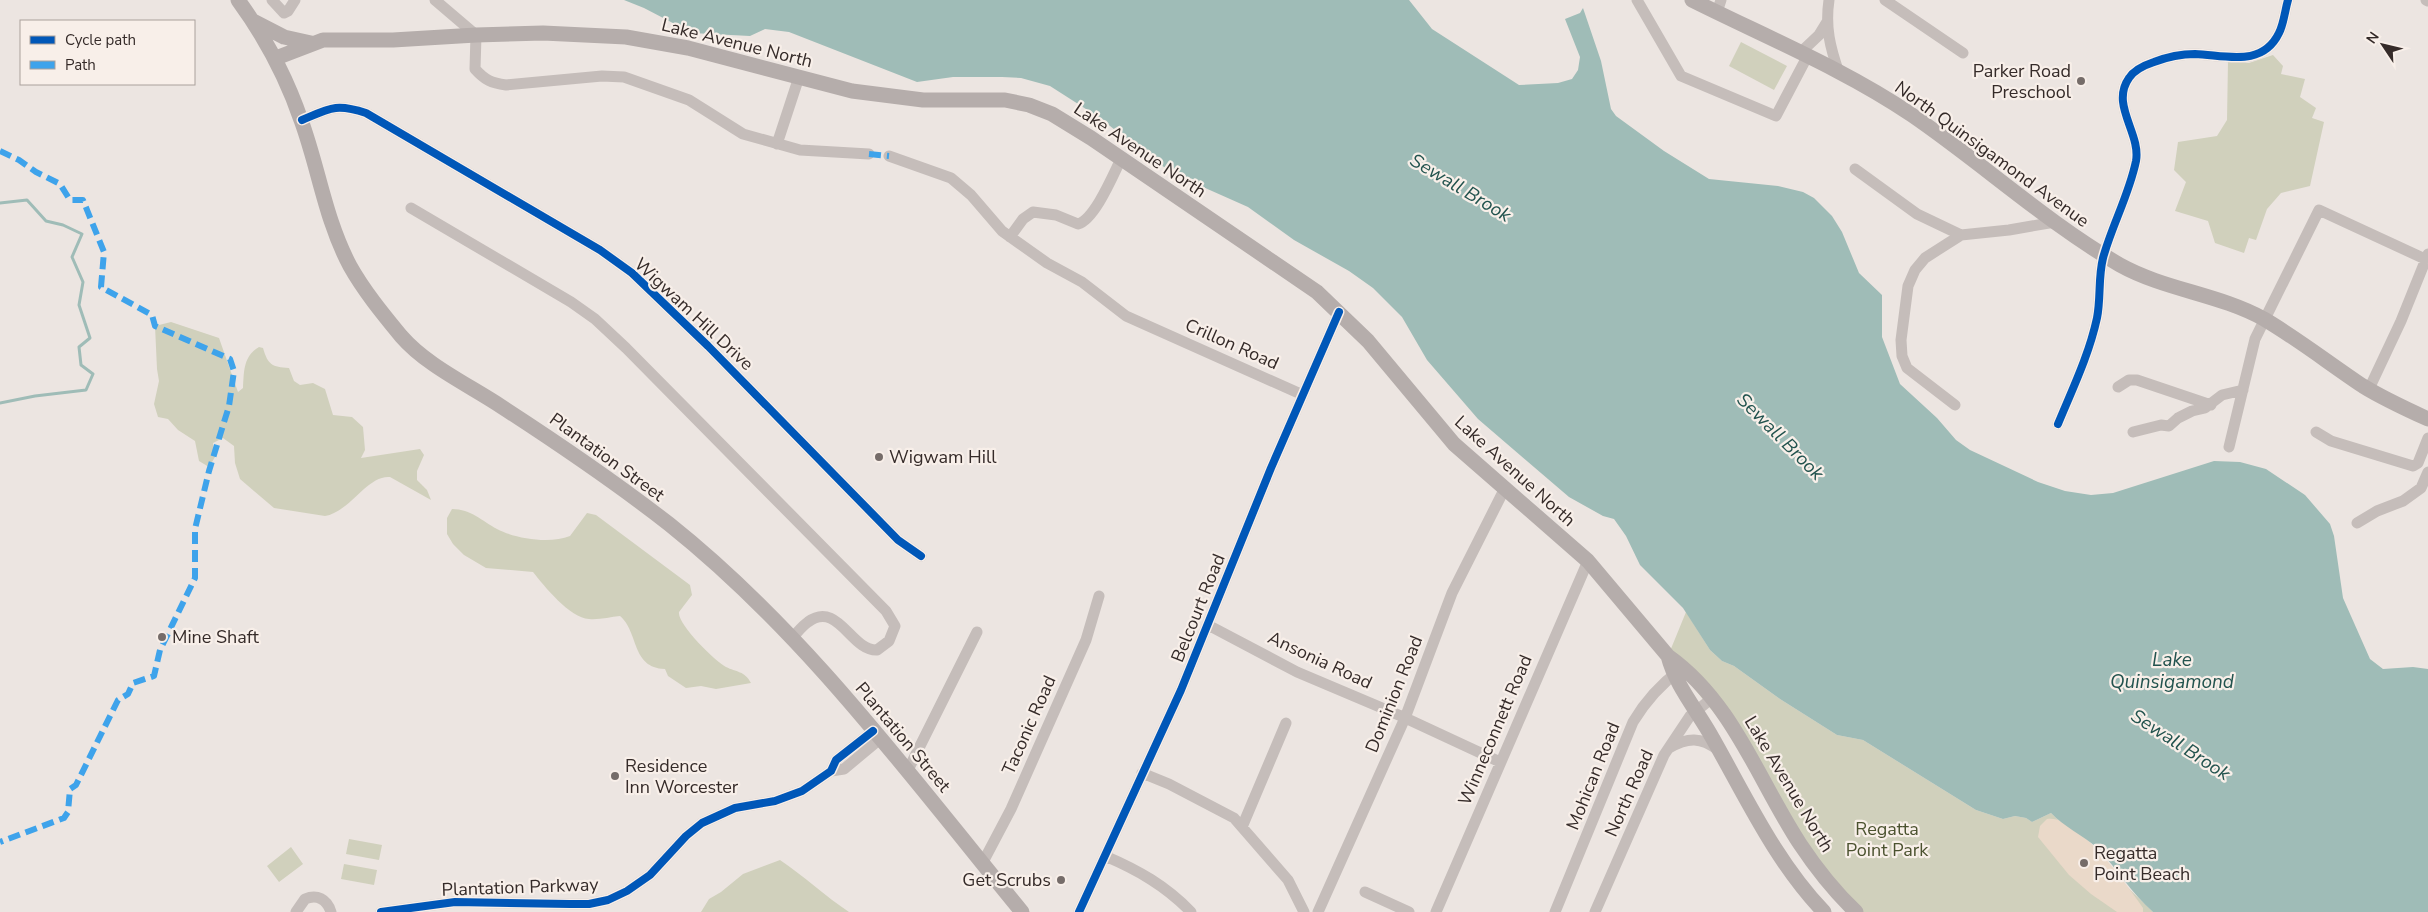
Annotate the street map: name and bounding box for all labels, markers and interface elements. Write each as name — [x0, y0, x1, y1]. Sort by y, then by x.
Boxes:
street label: Lake Avenue North — [659, 13, 815, 73]
legend — [20, 20, 195, 85]
north arrow — [2358, 20, 2408, 70]
text: N — [2362, 28, 2384, 48]
text: Cycle path — [65, 30, 136, 50]
text: Path — [65, 55, 96, 75]
place label: Parker Road Preschool — [1973, 59, 2072, 104]
street label: North Quinsigamond Avenue — [1890, 75, 2094, 233]
marker: Parker Road Preschool — [2075, 75, 2087, 87]
street label: Lake Avenue North — [1069, 97, 1211, 203]
water label: Sewall Brook — [1405, 147, 1516, 229]
street label: Wigwam Hill Drive — [629, 252, 759, 376]
street label: Crillon Road — [1181, 313, 1283, 375]
water label: Sewall Brook — [1731, 387, 1830, 486]
street label: Plantation Street — [545, 407, 670, 507]
street label: Lake Avenue North — [1449, 410, 1581, 532]
place label: Wigwam Hill — [889, 445, 997, 469]
marker: Wigwam Hill — [873, 451, 885, 463]
street label: Belcourt Road — [1165, 550, 1231, 666]
place label: Mine Shaft — [172, 625, 259, 649]
street label: Ansonia Road — [1264, 625, 1376, 695]
marker: Mine Shaft — [156, 631, 168, 643]
street label: Dominion Road — [1360, 632, 1428, 756]
water label: Lake Quinsigamond — [2110, 647, 2235, 695]
street label: Winneconnett Road — [1452, 651, 1538, 809]
street label: Taconic Road — [996, 672, 1062, 778]
street label: Plantation Street — [850, 677, 957, 798]
water label: Sewall Brook — [2126, 703, 2236, 787]
street label: Lake Avenue North — [1739, 711, 1839, 857]
street label: Mohican Road — [1560, 719, 1626, 833]
street label: North Road — [1599, 746, 1659, 840]
place label: Residence Inn Worcester — [625, 754, 739, 799]
marker: Residence Inn Worcester — [609, 770, 621, 782]
park label: Regatta Point Park — [1846, 817, 1929, 862]
place label: Regatta Point Beach — [2094, 841, 2190, 886]
marker: Regatta Point Beach — [2078, 857, 2090, 869]
place label: Get Scrubs — [962, 868, 1051, 892]
street label: Plantation Parkway — [441, 872, 600, 902]
marker: Get Scrubs — [1055, 874, 1067, 886]

